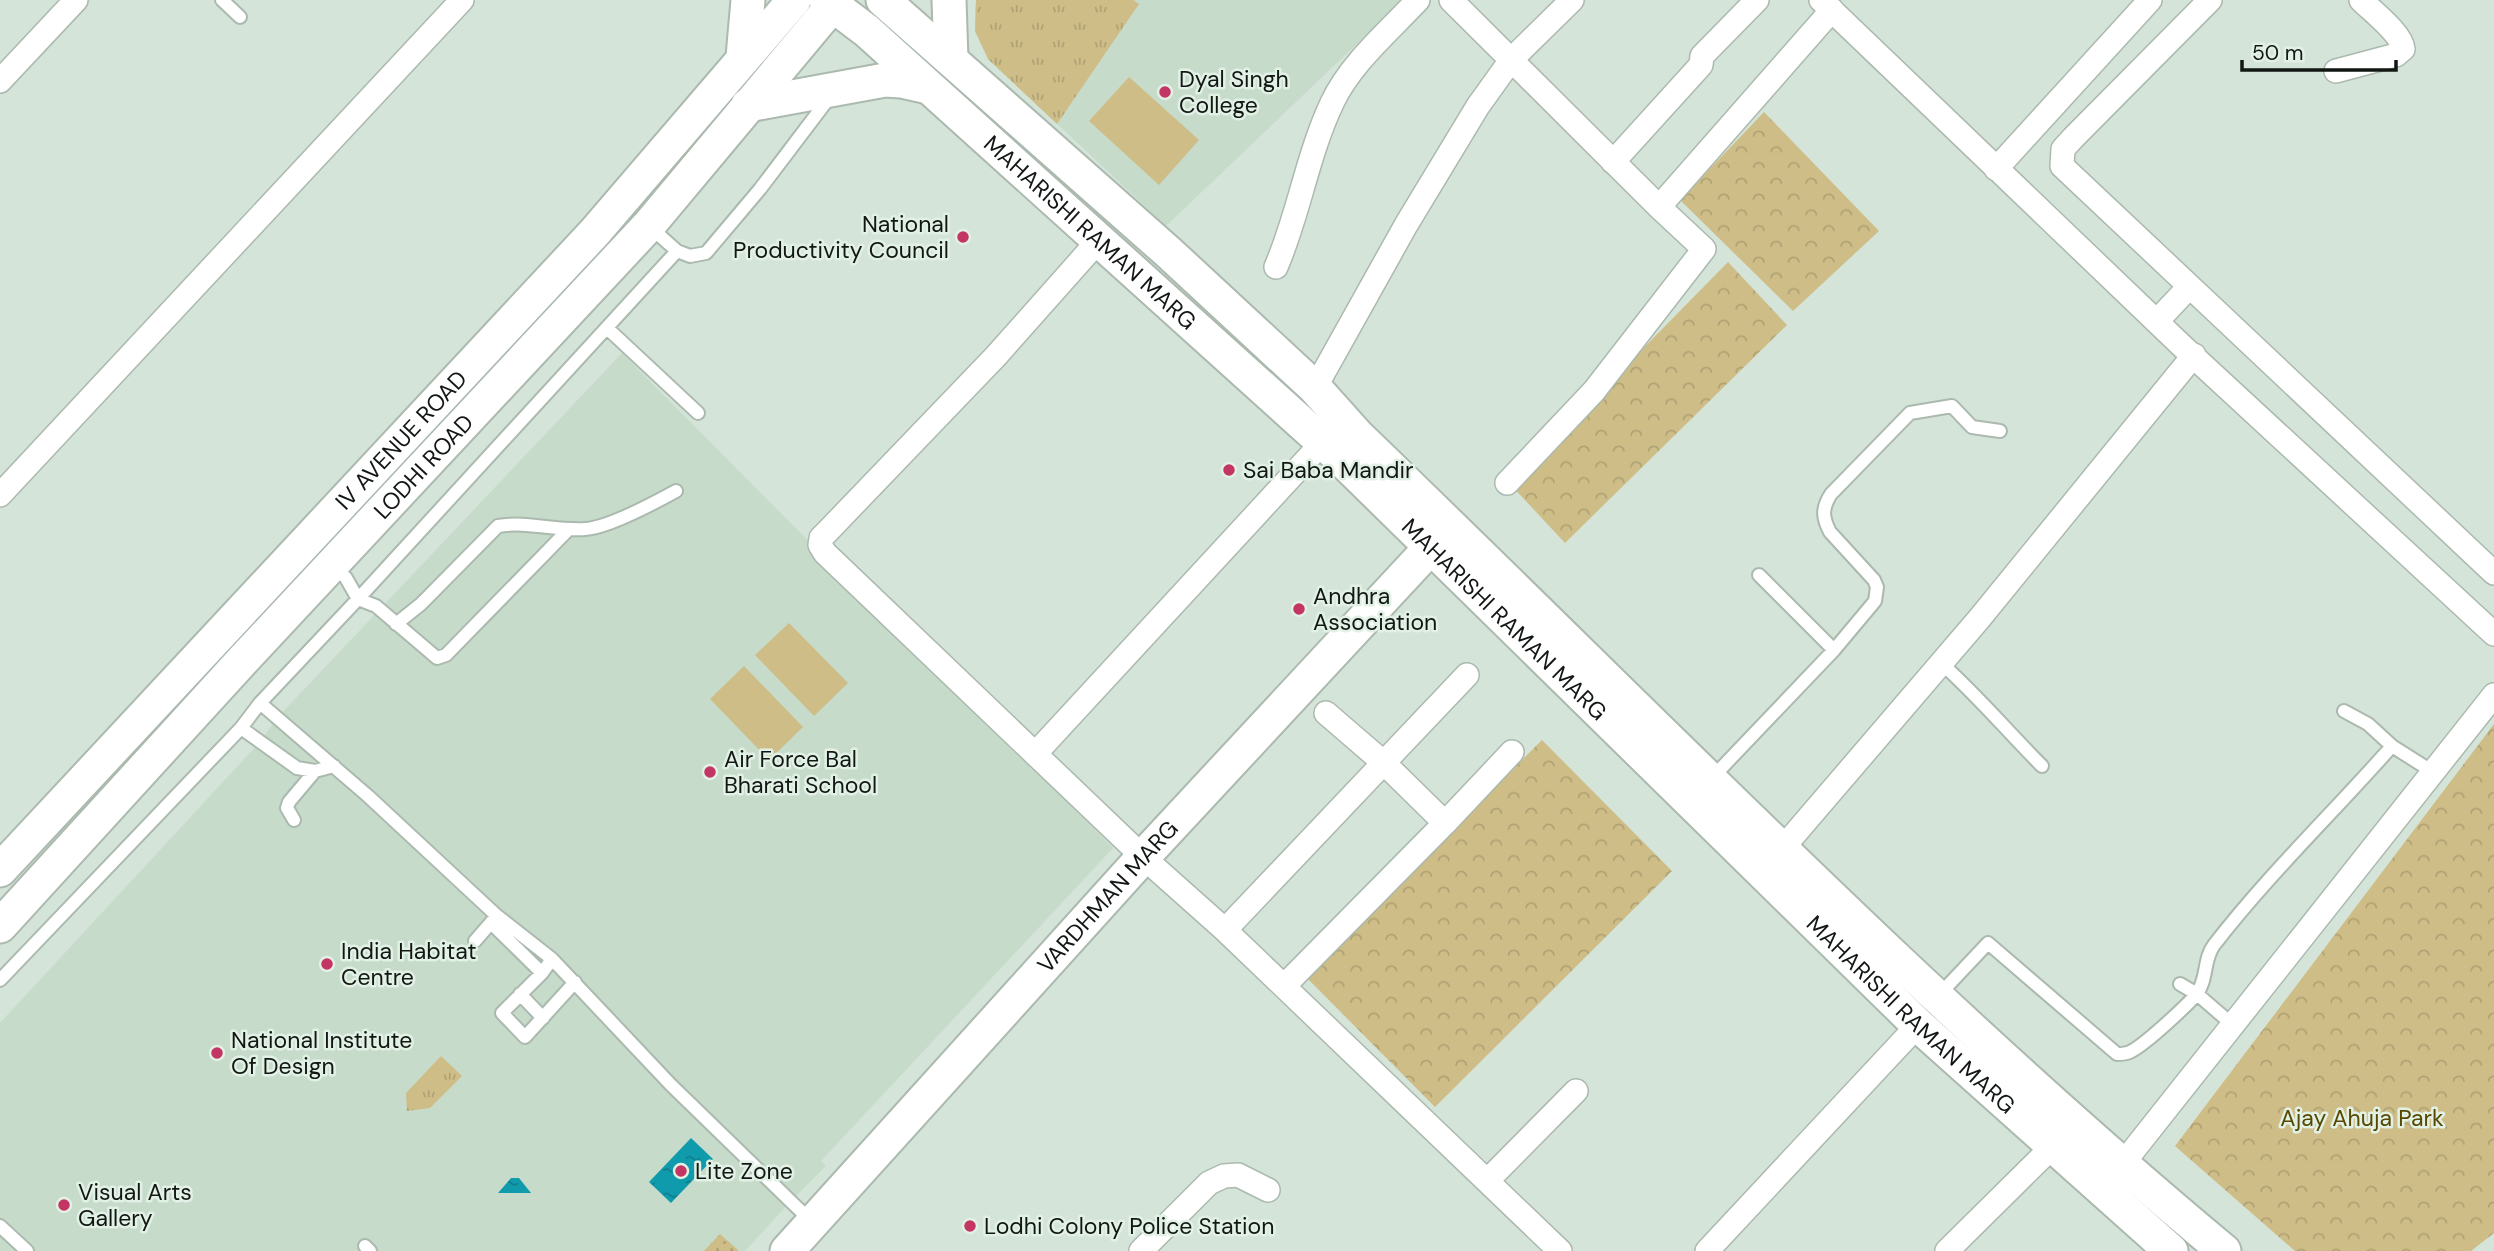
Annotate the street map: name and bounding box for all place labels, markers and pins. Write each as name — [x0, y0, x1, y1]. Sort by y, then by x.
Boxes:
place label: Dyal Singh College — [1179, 64, 1289, 120]
marker: Dyal Singh College — [1157, 84, 1173, 100]
place label: National Productivity Council — [733, 209, 949, 265]
marker: National Productivity Council — [955, 229, 971, 245]
place label: Sai Baba Mandir — [1243, 455, 1413, 485]
marker: Sai Baba Mandir — [1221, 462, 1237, 478]
place label: Andhra Association — [1313, 581, 1437, 637]
marker: Andhra Association — [1291, 601, 1307, 617]
place label: Air Force Bal Bharati School — [724, 744, 877, 800]
marker: Air Force Bal Bharati School — [702, 764, 718, 780]
place label: India Habitat Centre — [341, 936, 476, 992]
marker: India Habitat Centre — [319, 956, 335, 972]
place label: National Institute Of Design — [231, 1025, 412, 1081]
marker: National Institute Of Design — [209, 1045, 225, 1061]
place label: Lite Zone — [695, 1156, 793, 1186]
marker: Lite Zone — [673, 1163, 689, 1179]
place label: Visual Arts Gallery — [78, 1177, 192, 1233]
marker: Visual Arts Gallery — [56, 1197, 72, 1213]
place label: Lodhi Colony Police Station — [984, 1211, 1274, 1241]
marker: Lodhi Colony Police Station — [962, 1218, 978, 1234]

